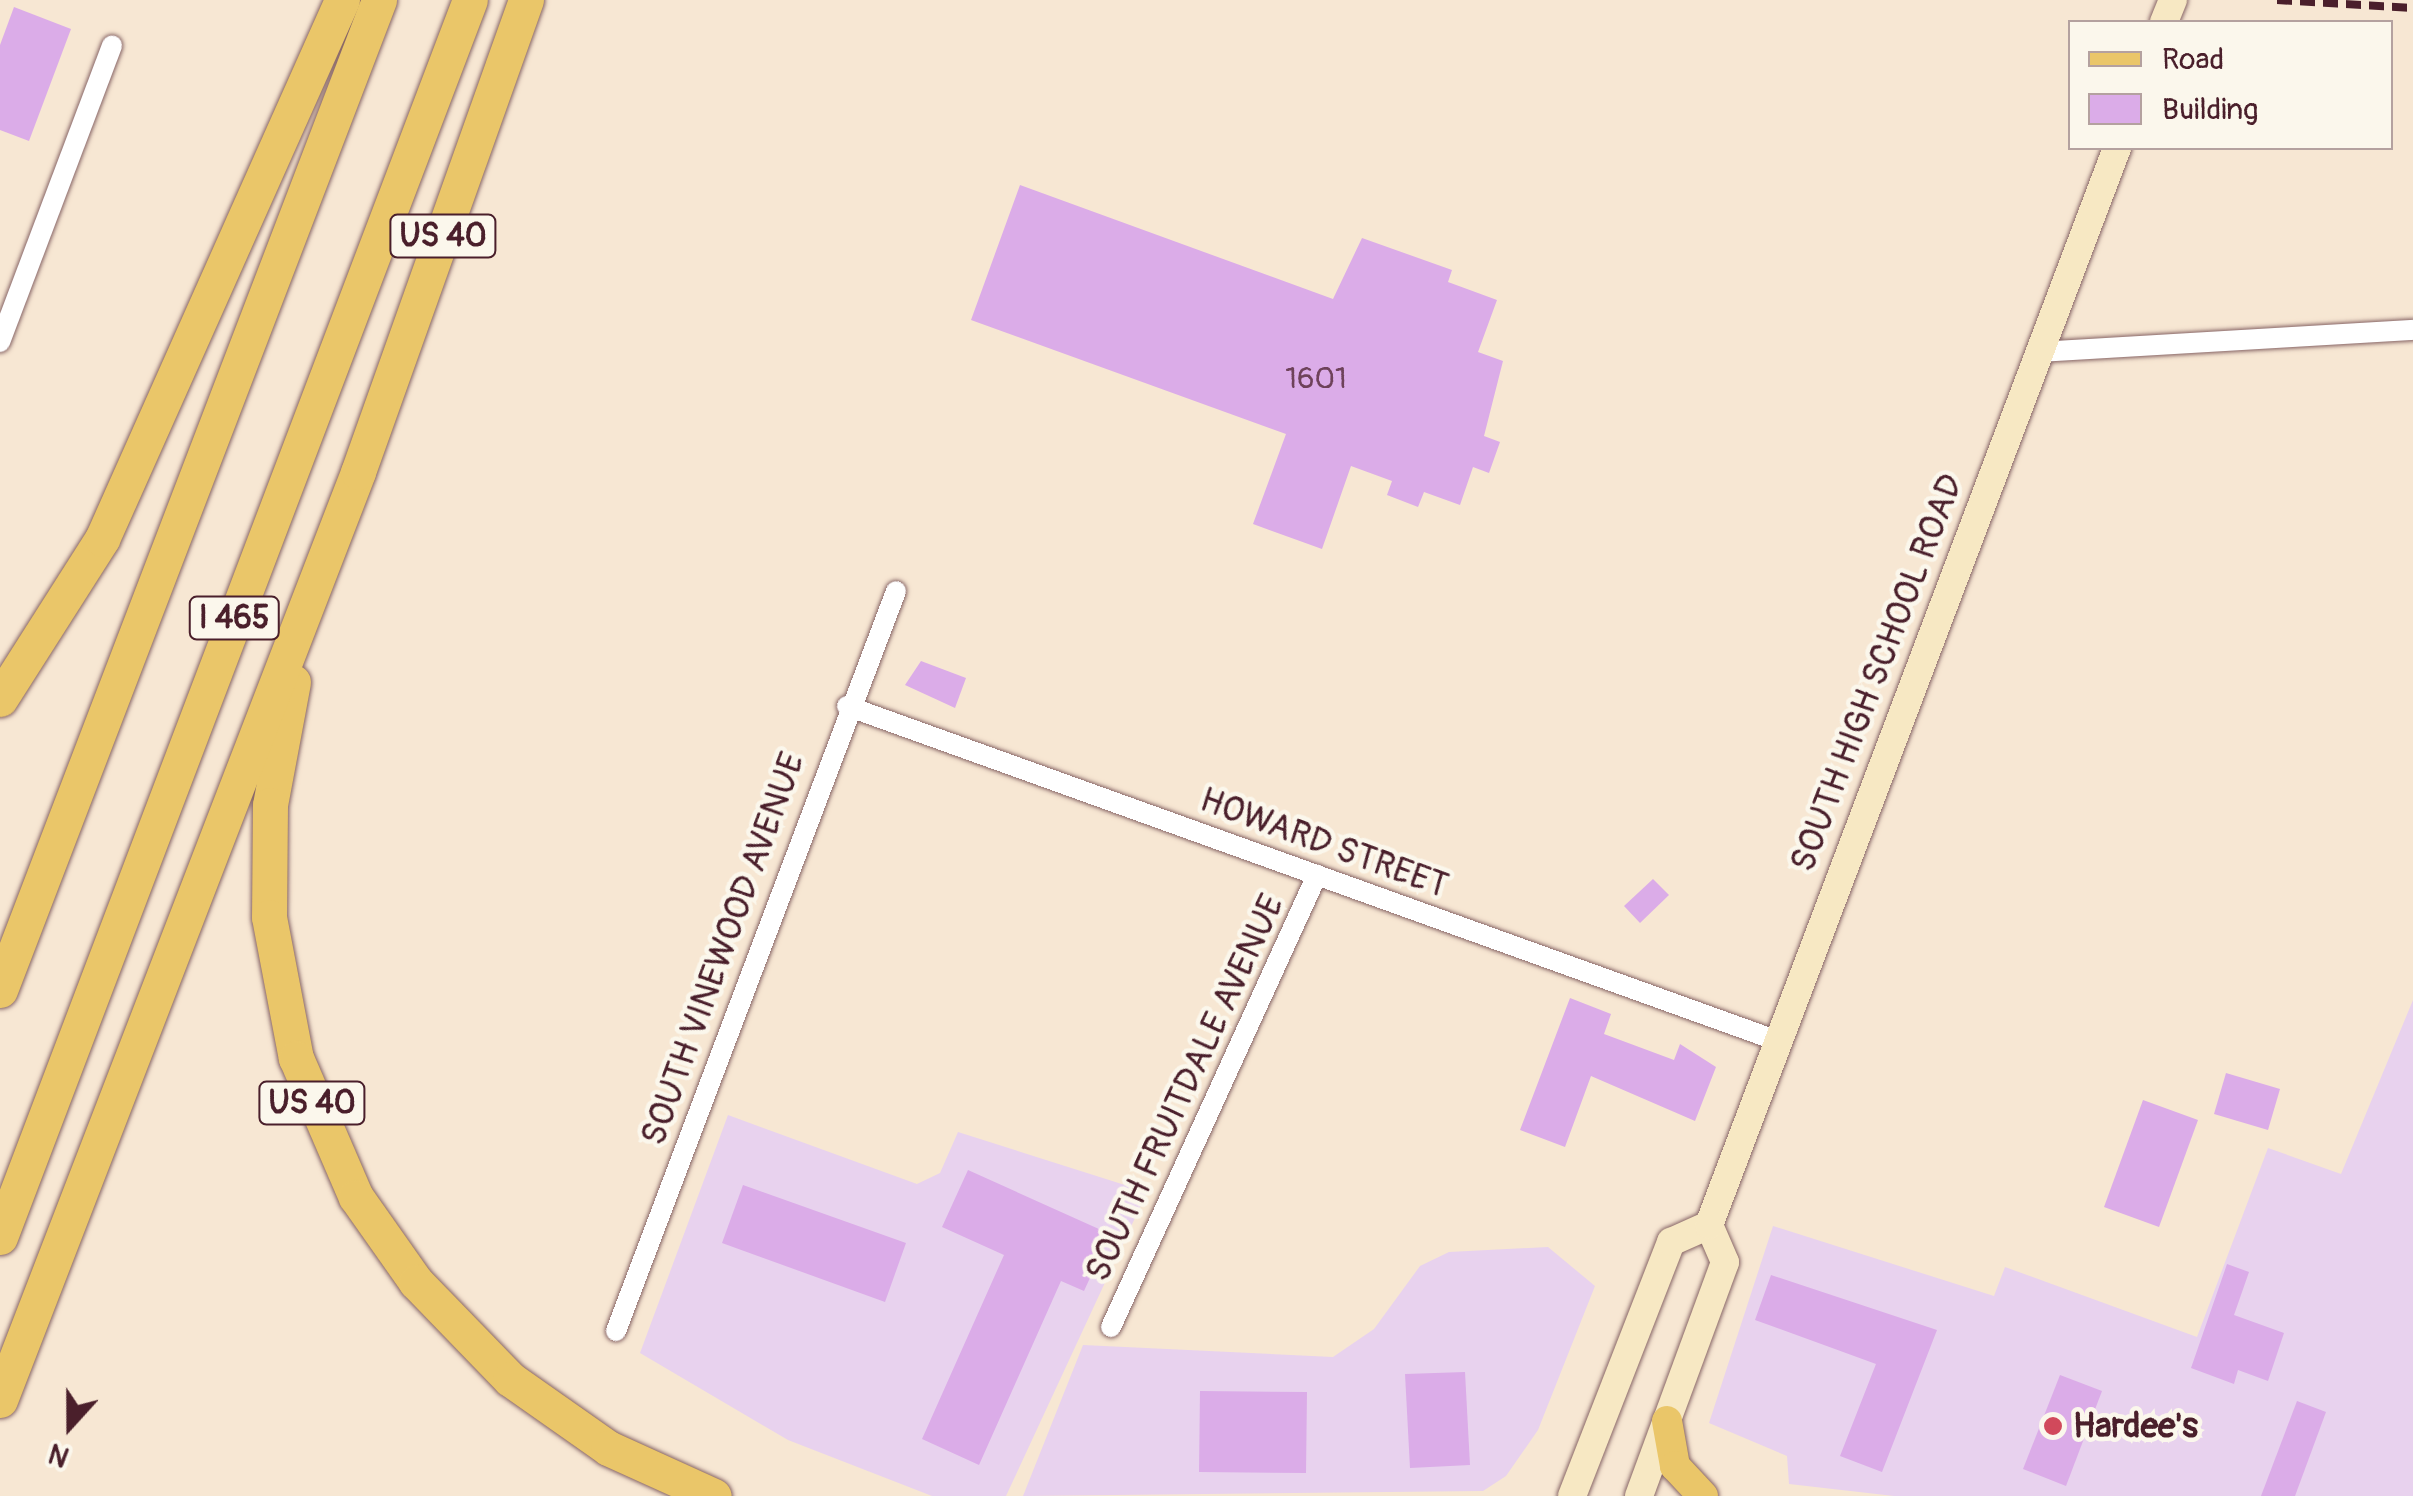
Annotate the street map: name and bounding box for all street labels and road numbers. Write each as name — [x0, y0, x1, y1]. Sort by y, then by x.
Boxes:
road number: US 40 — [388, 209, 498, 263]
street label: SOUTH HIGH SCHOOL ROAD — [1782, 468, 1972, 878]
road number: I 465 — [186, 591, 282, 645]
street label: SOUTH VINEWOOD AVENUE — [632, 747, 814, 1151]
street label: HOWARD STREET — [1194, 779, 1454, 907]
street label: SOUTH FRUITDALE AVENUE — [1077, 888, 1293, 1288]
road number: US 40 — [257, 1076, 367, 1130]

